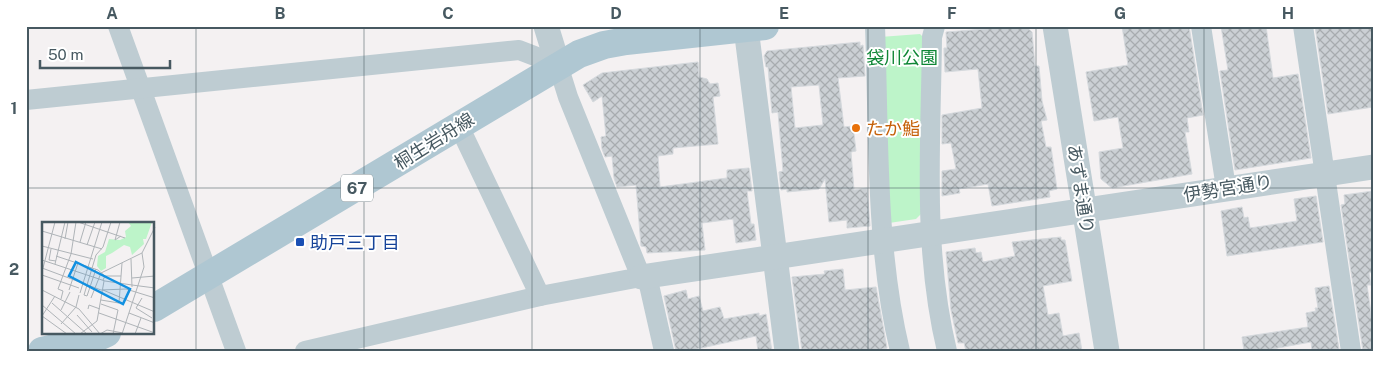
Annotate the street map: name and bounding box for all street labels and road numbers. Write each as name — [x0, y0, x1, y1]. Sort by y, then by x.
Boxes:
street label: 桐生岩舟線 — [390, 108, 478, 174]
street label: あずま通り — [1064, 143, 1098, 235]
street label: 伊勢宮通り — [1182, 171, 1274, 205]
road number: 67 — [341, 174, 373, 202]

